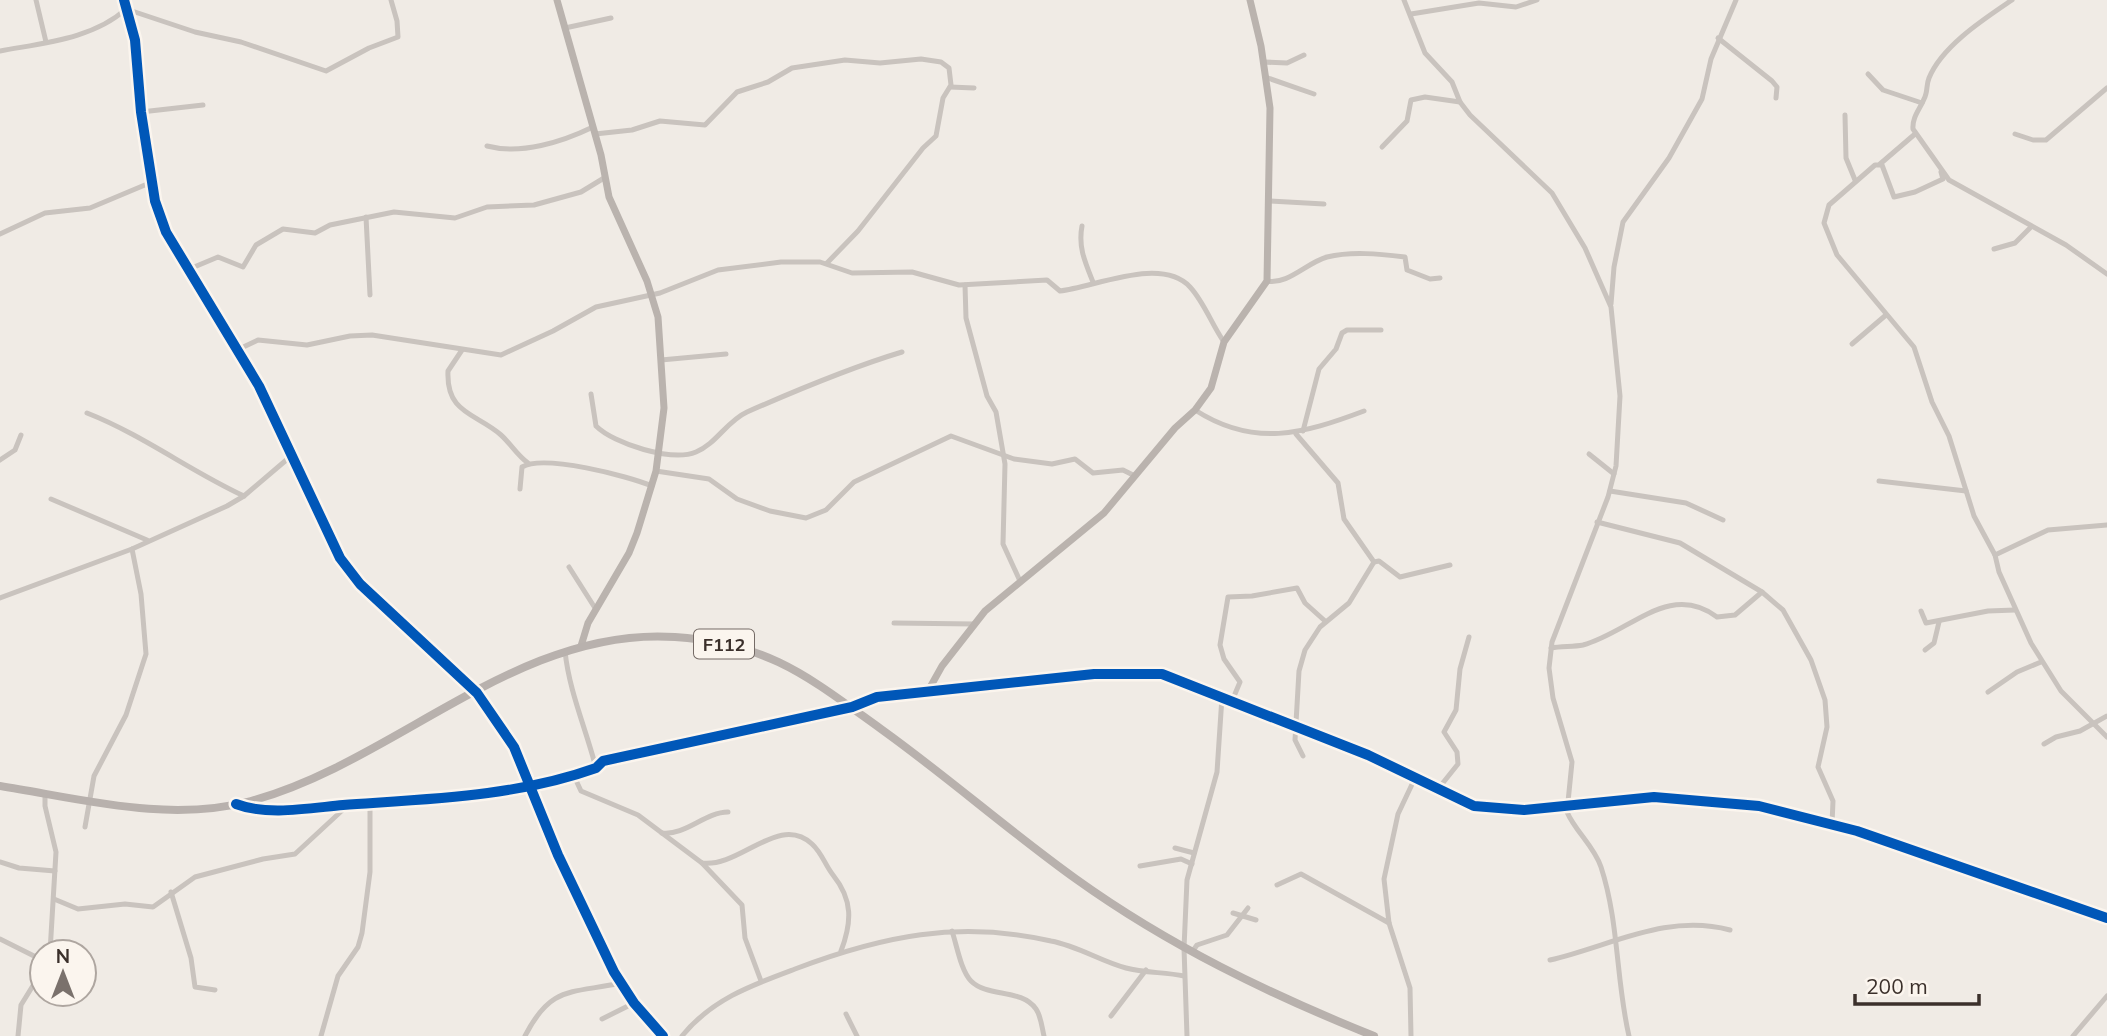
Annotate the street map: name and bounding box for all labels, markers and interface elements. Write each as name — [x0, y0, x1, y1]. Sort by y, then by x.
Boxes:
road number: F112 — [694, 630, 754, 658]
north arrow — [28, 938, 98, 1008]
text: N — [56, 944, 70, 968]
scale bar — [1855, 962, 1979, 1006]
text: 200 m — [1866, 973, 1928, 999]

